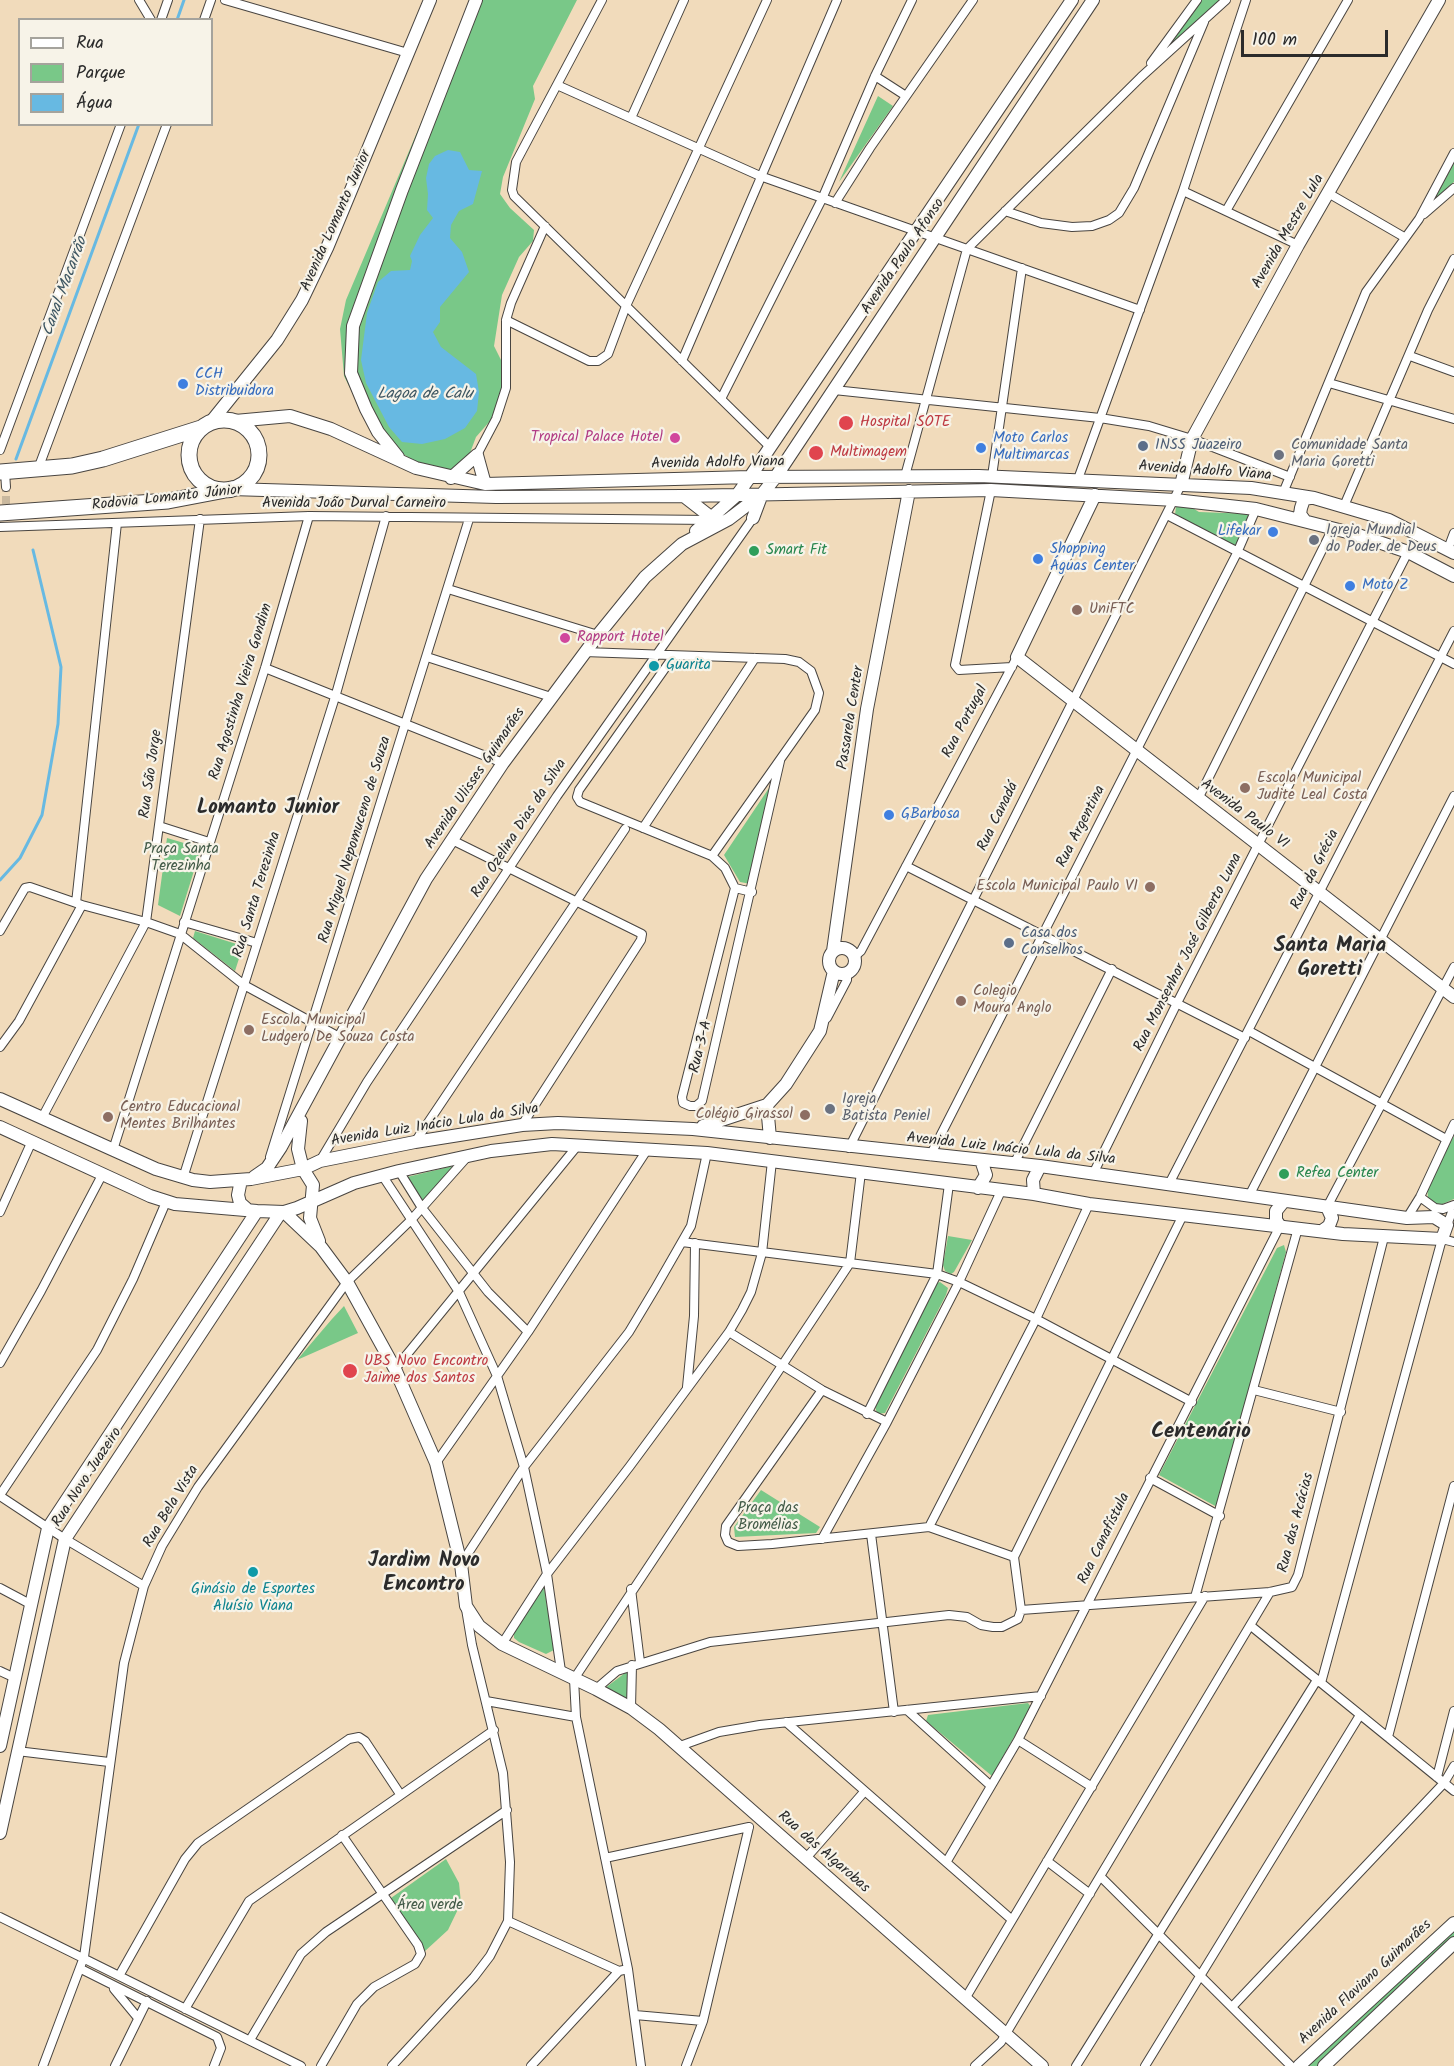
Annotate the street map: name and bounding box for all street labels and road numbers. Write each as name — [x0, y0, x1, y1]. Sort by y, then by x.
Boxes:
street label: Avenida Lomanto Junior — [298, 148, 376, 294]
street label: Avenida Mestre Lula — [1249, 172, 1329, 292]
street label: Avenida Paulo Afonso — [859, 196, 949, 318]
street label: Avenida Adolfo Viana — [651, 454, 785, 474]
street label: Avenida Adolfo Viana — [1138, 458, 1272, 486]
street label: Rodovia Lomanto Júnior — [91, 482, 243, 516]
street label: Avenida João Durval Carneiro — [262, 495, 446, 513]
street label: Rua Agostinha Vieira Gondim — [207, 602, 277, 782]
street label: Passarela Center — [835, 665, 869, 771]
street label: Rua Portugal — [939, 683, 993, 761]
street label: Avenida Ulisses Guimarães — [422, 705, 530, 853]
street label: Rua São Jorge — [137, 728, 167, 820]
street label: Rua Miguel Nepomuceno de Souza — [316, 734, 396, 946]
street label: Rua Ozelina Dias da Silva — [468, 756, 572, 902]
street label: Avenida Paulo VI — [1196, 776, 1292, 854]
street label: Rua Canadá — [975, 780, 1023, 854]
street label: Rua Argentina — [1054, 783, 1110, 871]
street label: Rua da Grécia — [1288, 827, 1344, 913]
street label: Rua Santa Terezinha — [230, 830, 286, 960]
street label: Rua Monsenhor José Gilberto Luna — [1131, 851, 1247, 1055]
street label: Rua 3-A — [687, 1019, 717, 1075]
street label: Avenida Luiz Inácio Lula da Silva — [330, 1101, 540, 1151]
street label: Avenida Luiz Inácio Lula da Silva — [906, 1130, 1116, 1170]
street label: Rua Novo Juazeiro — [49, 1425, 127, 1531]
street label: Rua Bela Vista — [140, 1463, 204, 1551]
street label: Rua das Acácias — [1275, 1471, 1319, 1575]
street label: Rua Canafístula — [1075, 1490, 1135, 1588]
street label: Rua das Algarobas — [773, 1808, 873, 1898]
street label: Avenida Flaviano Guimarães — [1296, 1917, 1436, 2049]

